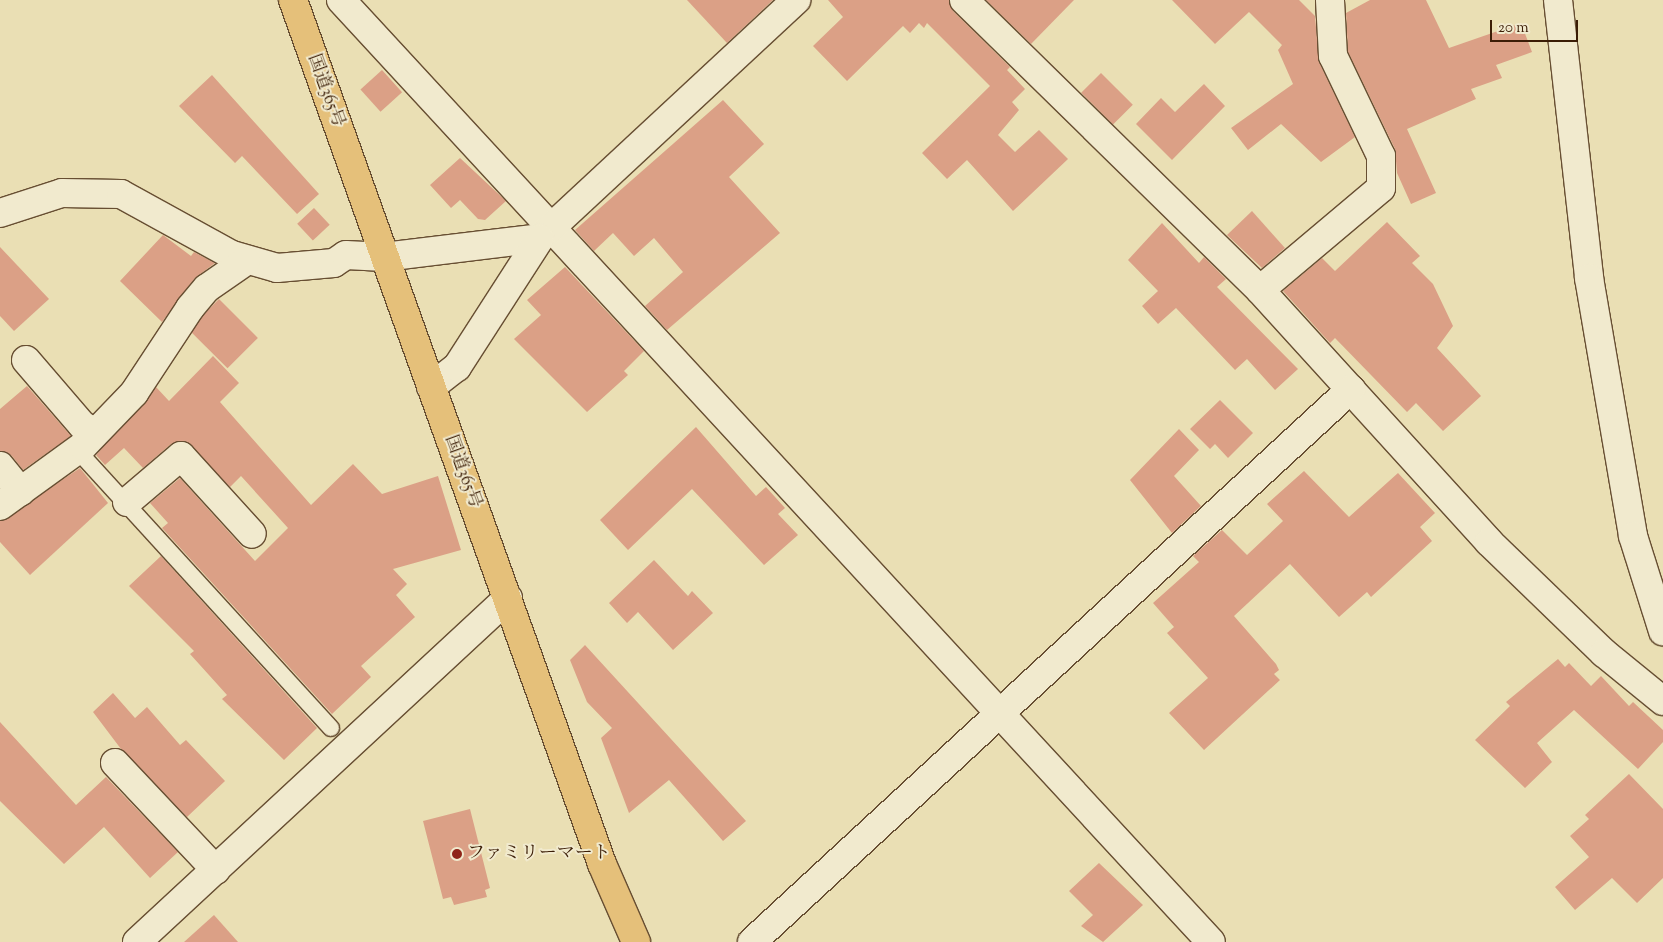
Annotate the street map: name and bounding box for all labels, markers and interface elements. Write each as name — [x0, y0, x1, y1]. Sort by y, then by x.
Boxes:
scale bar — [1493, 10, 1580, 42]
text: 20 m — [1498, 18, 1529, 39]
street label: 国道365号 — [302, 51, 348, 131]
street label: 国道365号 — [439, 432, 485, 512]
place label: ファミリーマート — [467, 843, 611, 865]
marker: ファミリーマート — [451, 848, 463, 860]

